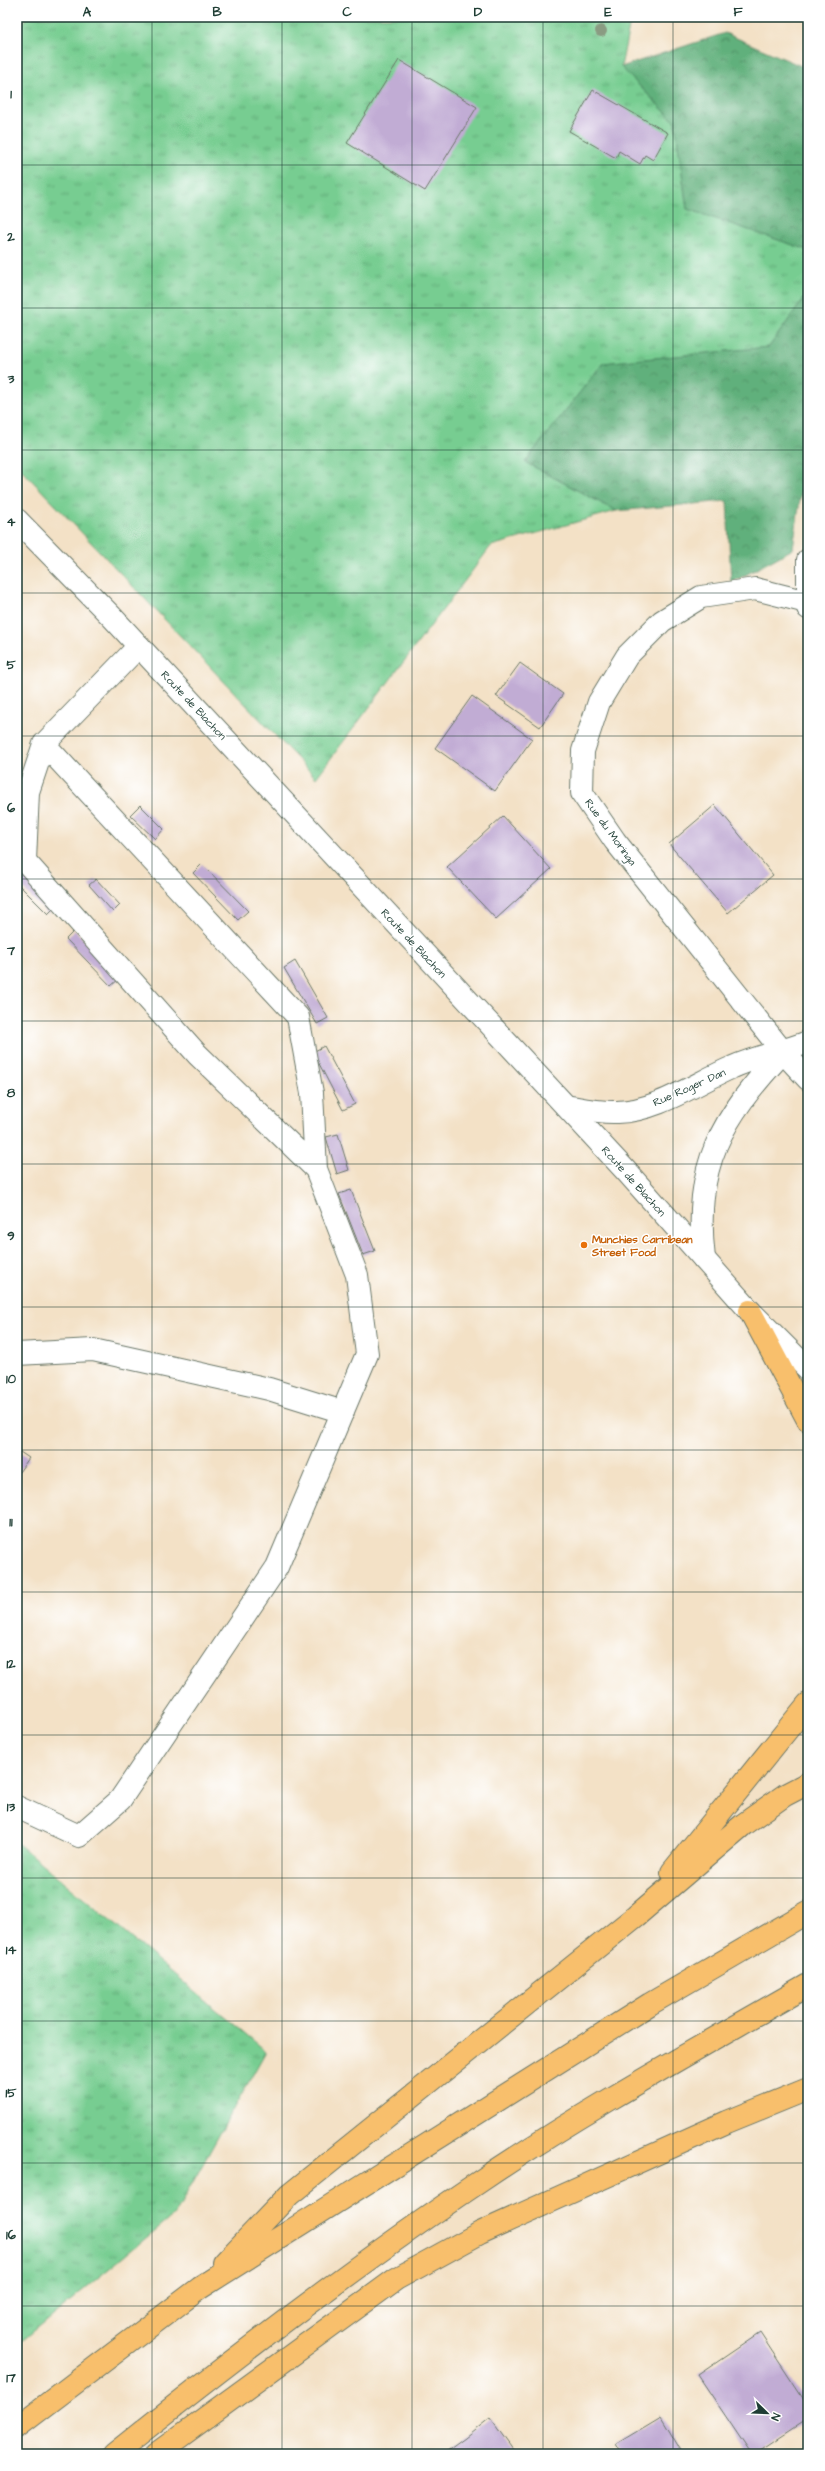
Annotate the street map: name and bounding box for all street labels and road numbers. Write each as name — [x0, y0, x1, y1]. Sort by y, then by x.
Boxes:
street label: Route de Blachon — [158, 667, 230, 744]
street label: Rue du Moringa — [580, 796, 640, 870]
street label: Route de Blachon — [378, 905, 450, 982]
street label: Rue Roger Dan — [650, 1065, 729, 1111]
street label: Route de Blachon — [598, 1143, 670, 1220]

